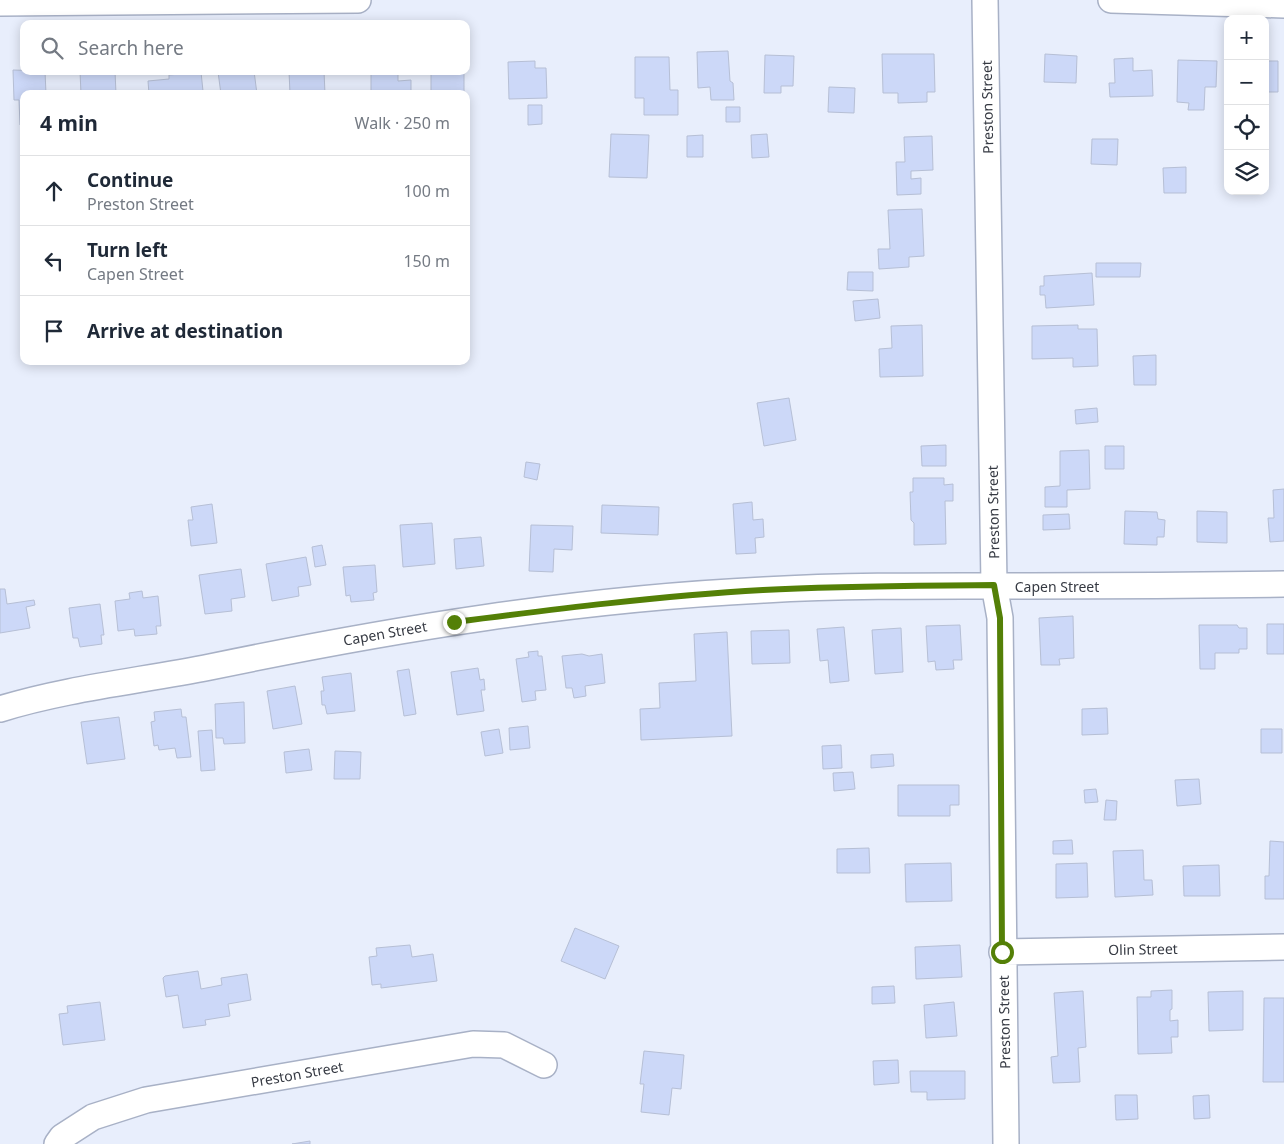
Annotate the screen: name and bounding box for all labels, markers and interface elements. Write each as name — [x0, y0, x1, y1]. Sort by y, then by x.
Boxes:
map controls — [1224, 15, 1269, 195]
button: + — [1224, 15, 1269, 60]
search box — [20, 20, 470, 75]
icon: search — [38, 34, 66, 62]
text: Search here — [78, 35, 184, 61]
street label: Preston Street — [977, 60, 997, 154]
button: − — [1224, 60, 1269, 105]
button: locate — [1224, 105, 1269, 150]
text: 4 min — [40, 109, 98, 137]
text: Walk · 250 m — [355, 112, 450, 134]
button: layers — [1224, 150, 1269, 195]
text: Continue — [87, 167, 173, 193]
icon: ahead — [40, 177, 68, 205]
text: 100 m — [403, 180, 450, 202]
text: Preston Street — [87, 193, 194, 215]
text: Turn left — [87, 237, 168, 263]
icon: left — [40, 247, 68, 275]
text: 150 m — [403, 250, 450, 272]
text: Capen Street — [87, 263, 184, 285]
icon: arrive — [40, 317, 68, 345]
text: Arrive at destination — [87, 318, 283, 344]
street label: Preston Street — [983, 465, 1003, 559]
street label: Capen Street — [1015, 577, 1099, 596]
route end — [443, 611, 466, 634]
street label: Capen Street — [342, 616, 428, 650]
street label: Olin Street — [1108, 939, 1178, 959]
route start — [991, 941, 1014, 964]
street label: Preston Street — [994, 975, 1014, 1069]
street label: Preston Street — [249, 1057, 345, 1091]

